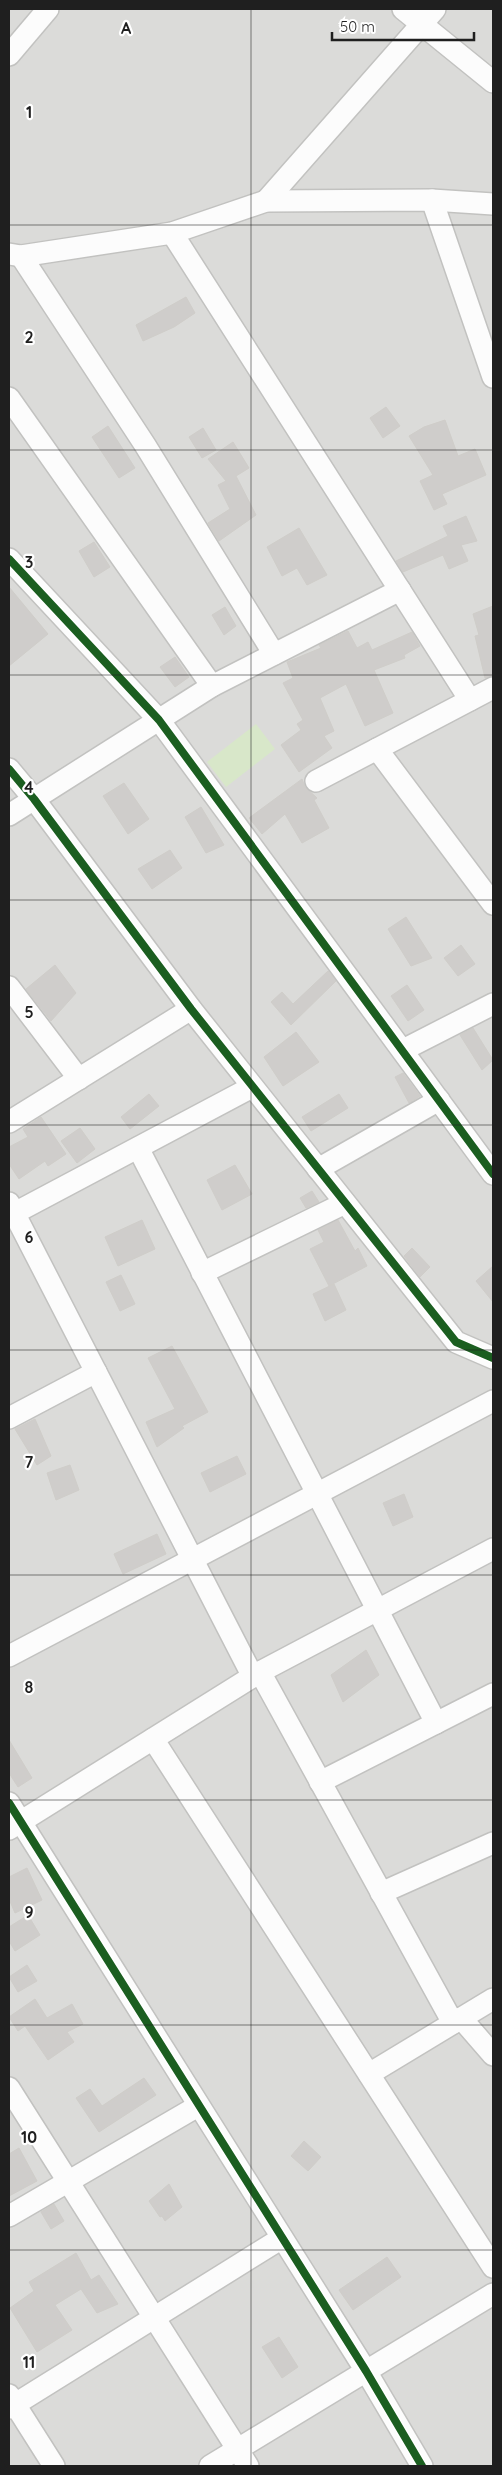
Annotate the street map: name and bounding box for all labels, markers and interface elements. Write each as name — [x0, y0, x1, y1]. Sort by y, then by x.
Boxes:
scale bar — [332, 10, 474, 42]
text: 50 m — [340, 17, 375, 36]
text: A — [121, 18, 132, 38]
text: 1 — [26, 102, 32, 122]
text: 2 — [24, 327, 34, 347]
text: 3 — [25, 552, 33, 572]
text: 4 — [24, 777, 34, 797]
text: 5 — [24, 1002, 34, 1022]
text: 6 — [25, 1227, 34, 1247]
text: 7 — [25, 1452, 34, 1472]
text: 8 — [25, 1677, 34, 1697]
text: 9 — [24, 1902, 34, 1922]
text: 10 — [21, 2127, 37, 2147]
text: 11 — [23, 2352, 35, 2372]

